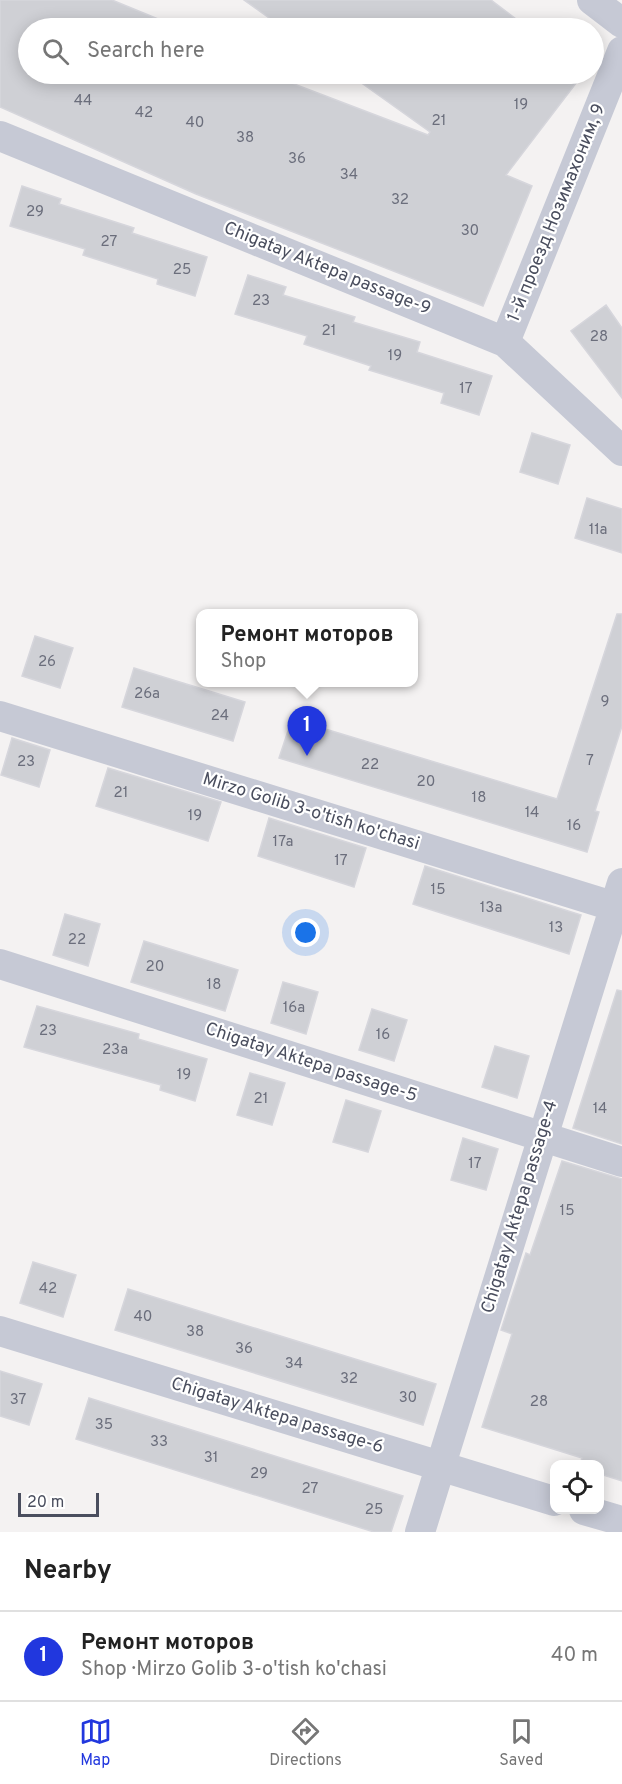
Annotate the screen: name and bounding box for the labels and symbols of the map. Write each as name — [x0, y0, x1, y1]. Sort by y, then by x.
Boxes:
house number: 44 — [74, 92, 92, 111]
house number: 19 — [514, 96, 528, 115]
street label: 1-й проезд Нозимахоним, 9 — [503, 101, 611, 325]
house number: 42 — [135, 104, 153, 123]
house number: 21 — [432, 112, 446, 131]
house number: 40 — [186, 114, 204, 133]
house number: 38 — [236, 129, 254, 148]
house number: 36 — [288, 150, 306, 169]
house number: 34 — [340, 166, 358, 185]
house number: 32 — [391, 191, 409, 210]
house number: 29 — [26, 203, 44, 222]
street label: Chigatay Aktepa passage-9 — [220, 217, 434, 321]
house number: 30 — [461, 222, 479, 241]
house number: 27 — [101, 233, 118, 252]
house number: 25 — [173, 261, 191, 280]
house number: 23 — [252, 292, 270, 311]
house number: 21 — [322, 322, 336, 341]
house number: 28 — [590, 328, 608, 347]
house number: 19 — [388, 347, 402, 366]
house number: 17 — [459, 380, 473, 399]
house number: 11a — [589, 521, 607, 540]
house number: 26 — [38, 653, 56, 672]
house number: 26a — [134, 685, 160, 704]
house number: 9 — [601, 693, 609, 712]
pin: 1 — [288, 706, 326, 756]
house number: 24 — [211, 707, 229, 726]
house number: 7 — [586, 752, 594, 771]
house number: 23 — [17, 753, 35, 772]
house number: 22 — [361, 756, 379, 775]
street label: Mirzo Golib 3-o'tish ko'chasi — [200, 768, 422, 856]
house number: 20 — [417, 773, 435, 792]
house number: 21 — [114, 784, 128, 803]
house number: 18 — [472, 789, 486, 808]
house number: 14 — [525, 804, 539, 823]
house number: 19 — [188, 807, 202, 826]
house number: 16 — [567, 817, 581, 836]
house number: 17a — [273, 833, 293, 852]
house number: 17 — [334, 852, 348, 871]
house number: 15 — [431, 881, 445, 900]
house number: 13a — [480, 899, 502, 918]
your location — [291, 918, 320, 947]
house number: 13 — [549, 919, 563, 938]
house number: 22 — [68, 931, 86, 950]
house number: 20 — [146, 958, 164, 977]
house number: 18 — [207, 976, 221, 995]
house number: 16a — [283, 999, 305, 1018]
street label: Chigatay Aktepa passage-5 — [202, 1018, 420, 1108]
house number: 23 — [39, 1022, 57, 1041]
house number: 16 — [376, 1026, 390, 1045]
house number: 23a — [102, 1041, 128, 1060]
house number: 19 — [177, 1066, 191, 1085]
house number: 21 — [254, 1090, 268, 1109]
street label: Chigatay Aktepa passage-4 — [477, 1098, 563, 1316]
house number: 14 — [593, 1100, 607, 1119]
house number: 17 — [468, 1155, 482, 1174]
house number: 15 — [560, 1202, 574, 1221]
house number: 42 — [39, 1280, 57, 1299]
house number: 40 — [134, 1308, 152, 1327]
house number: 38 — [186, 1323, 204, 1342]
house number: 36 — [235, 1340, 253, 1359]
house number: 34 — [285, 1355, 303, 1374]
house number: 32 — [340, 1370, 358, 1389]
street label: Chigatay Aktepa passage-6 — [168, 1373, 386, 1459]
house number: 30 — [399, 1389, 417, 1408]
house number: 37 — [10, 1391, 27, 1410]
house number: 28 — [530, 1393, 548, 1412]
house number: 35 — [95, 1416, 113, 1435]
house number: 33 — [150, 1433, 168, 1452]
house number: 31 — [204, 1449, 218, 1468]
house number: 29 — [250, 1465, 268, 1484]
house number: 27 — [302, 1480, 319, 1499]
scale bar — [18, 1490, 99, 1518]
house number: 25 — [365, 1501, 383, 1520]

